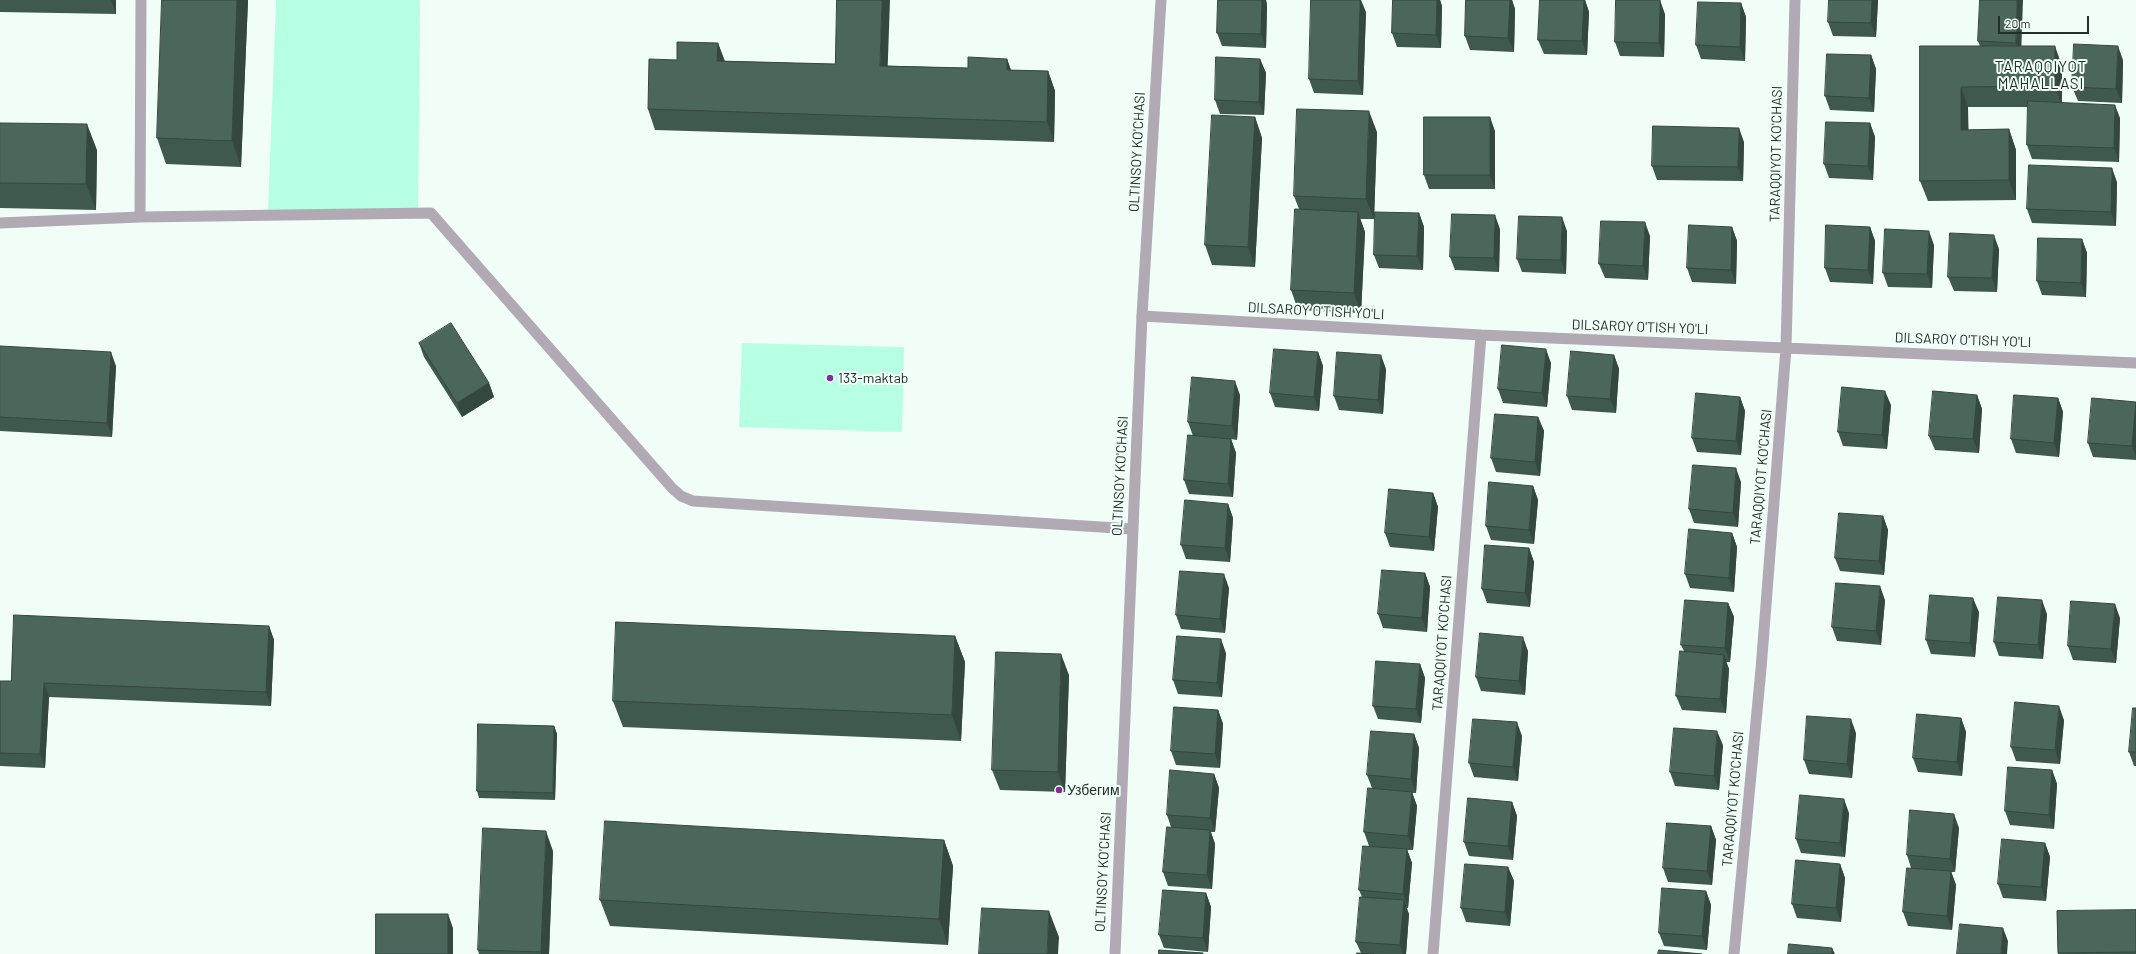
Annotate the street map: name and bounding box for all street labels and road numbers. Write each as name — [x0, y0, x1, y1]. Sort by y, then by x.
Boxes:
street label: TARAQQIYOT KO'CHASI — [1766, 86, 1786, 222]
street label: OLTINSOY KO'CHASI — [1125, 91, 1149, 213]
street label: DILSAROY O'TISH YO'LI — [1247, 299, 1385, 323]
street label: DILSAROY O'TISH YO'LI — [1571, 316, 1709, 338]
street label: DILSAROY O'TISH YO'LI — [1894, 329, 2032, 351]
street label: TARAQQIYOT KO'CHASI — [1747, 408, 1775, 546]
street label: OLTINSOY KO'CHASI — [1108, 415, 1132, 537]
street label: TARAQQIYOT KO'CHASI — [1429, 574, 1455, 712]
street label: TARAQQIYOT KO'CHASI — [1719, 730, 1747, 868]
street label: OLTINSOY KO'CHASI — [1091, 811, 1115, 933]

